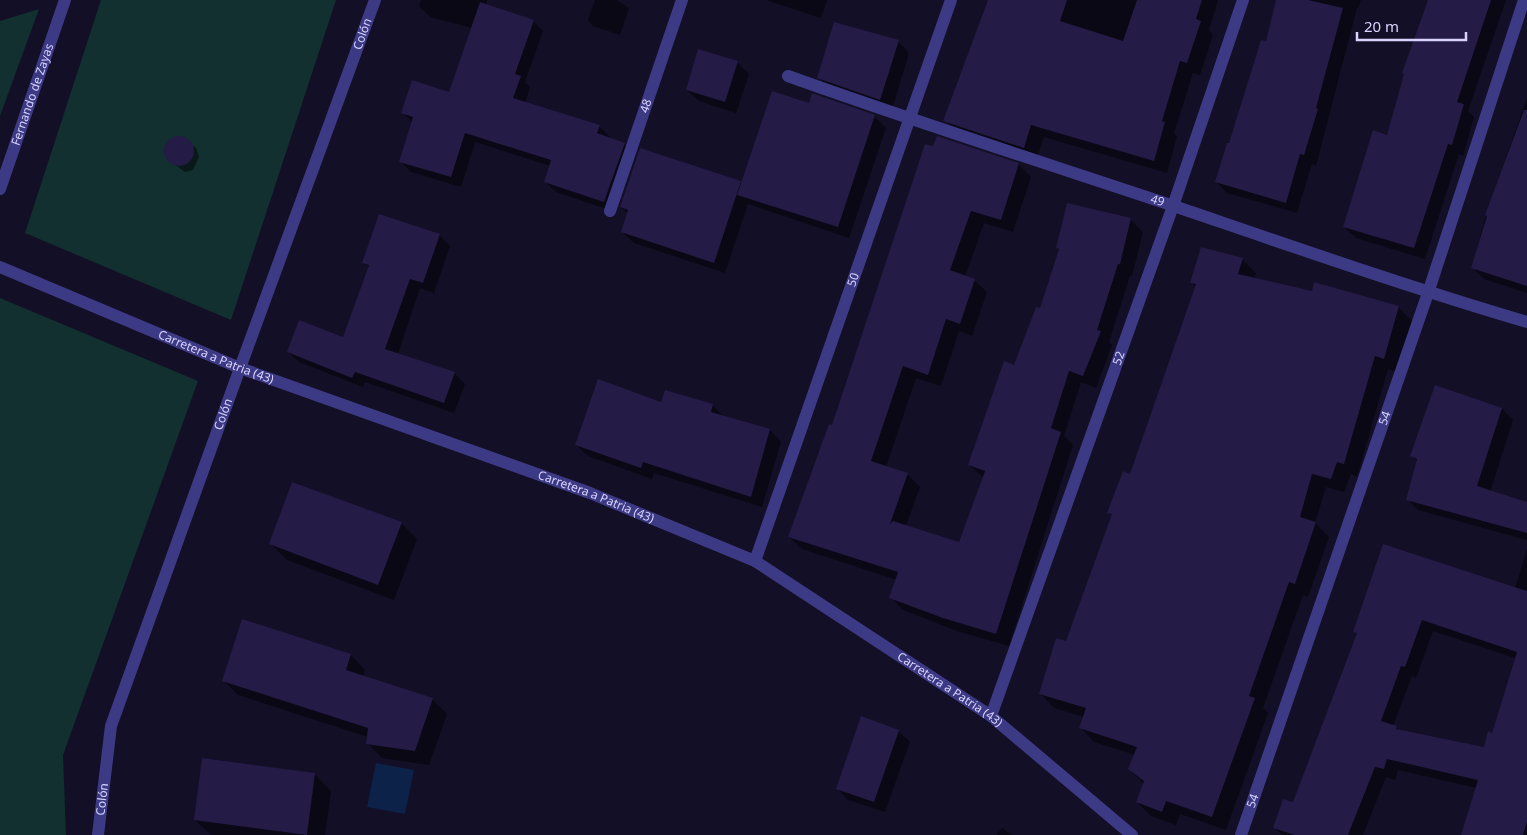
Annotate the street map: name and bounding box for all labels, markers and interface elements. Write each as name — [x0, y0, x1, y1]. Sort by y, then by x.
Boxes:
scale bar — [1357, 10, 1466, 42]
street label: Colón — [348, 16, 376, 52]
text: 20 m — [1364, 16, 1399, 36]
street label: Fernando de Zayas — [7, 41, 58, 148]
street label: 48 — [635, 96, 656, 115]
street label: 49 — [1149, 190, 1167, 210]
street label: 50 — [843, 270, 863, 289]
street label: Carretera a Patria (43) — [156, 325, 277, 388]
street label: 52 — [1108, 348, 1129, 367]
street label: Colón — [209, 396, 236, 432]
street label: 54 — [1374, 409, 1395, 427]
street label: Carretera a Patria (43) — [536, 466, 657, 527]
street label: Carretera a Patria (43) — [894, 648, 1007, 731]
street label: Colón — [91, 782, 112, 816]
street label: 54 — [1242, 791, 1263, 810]

